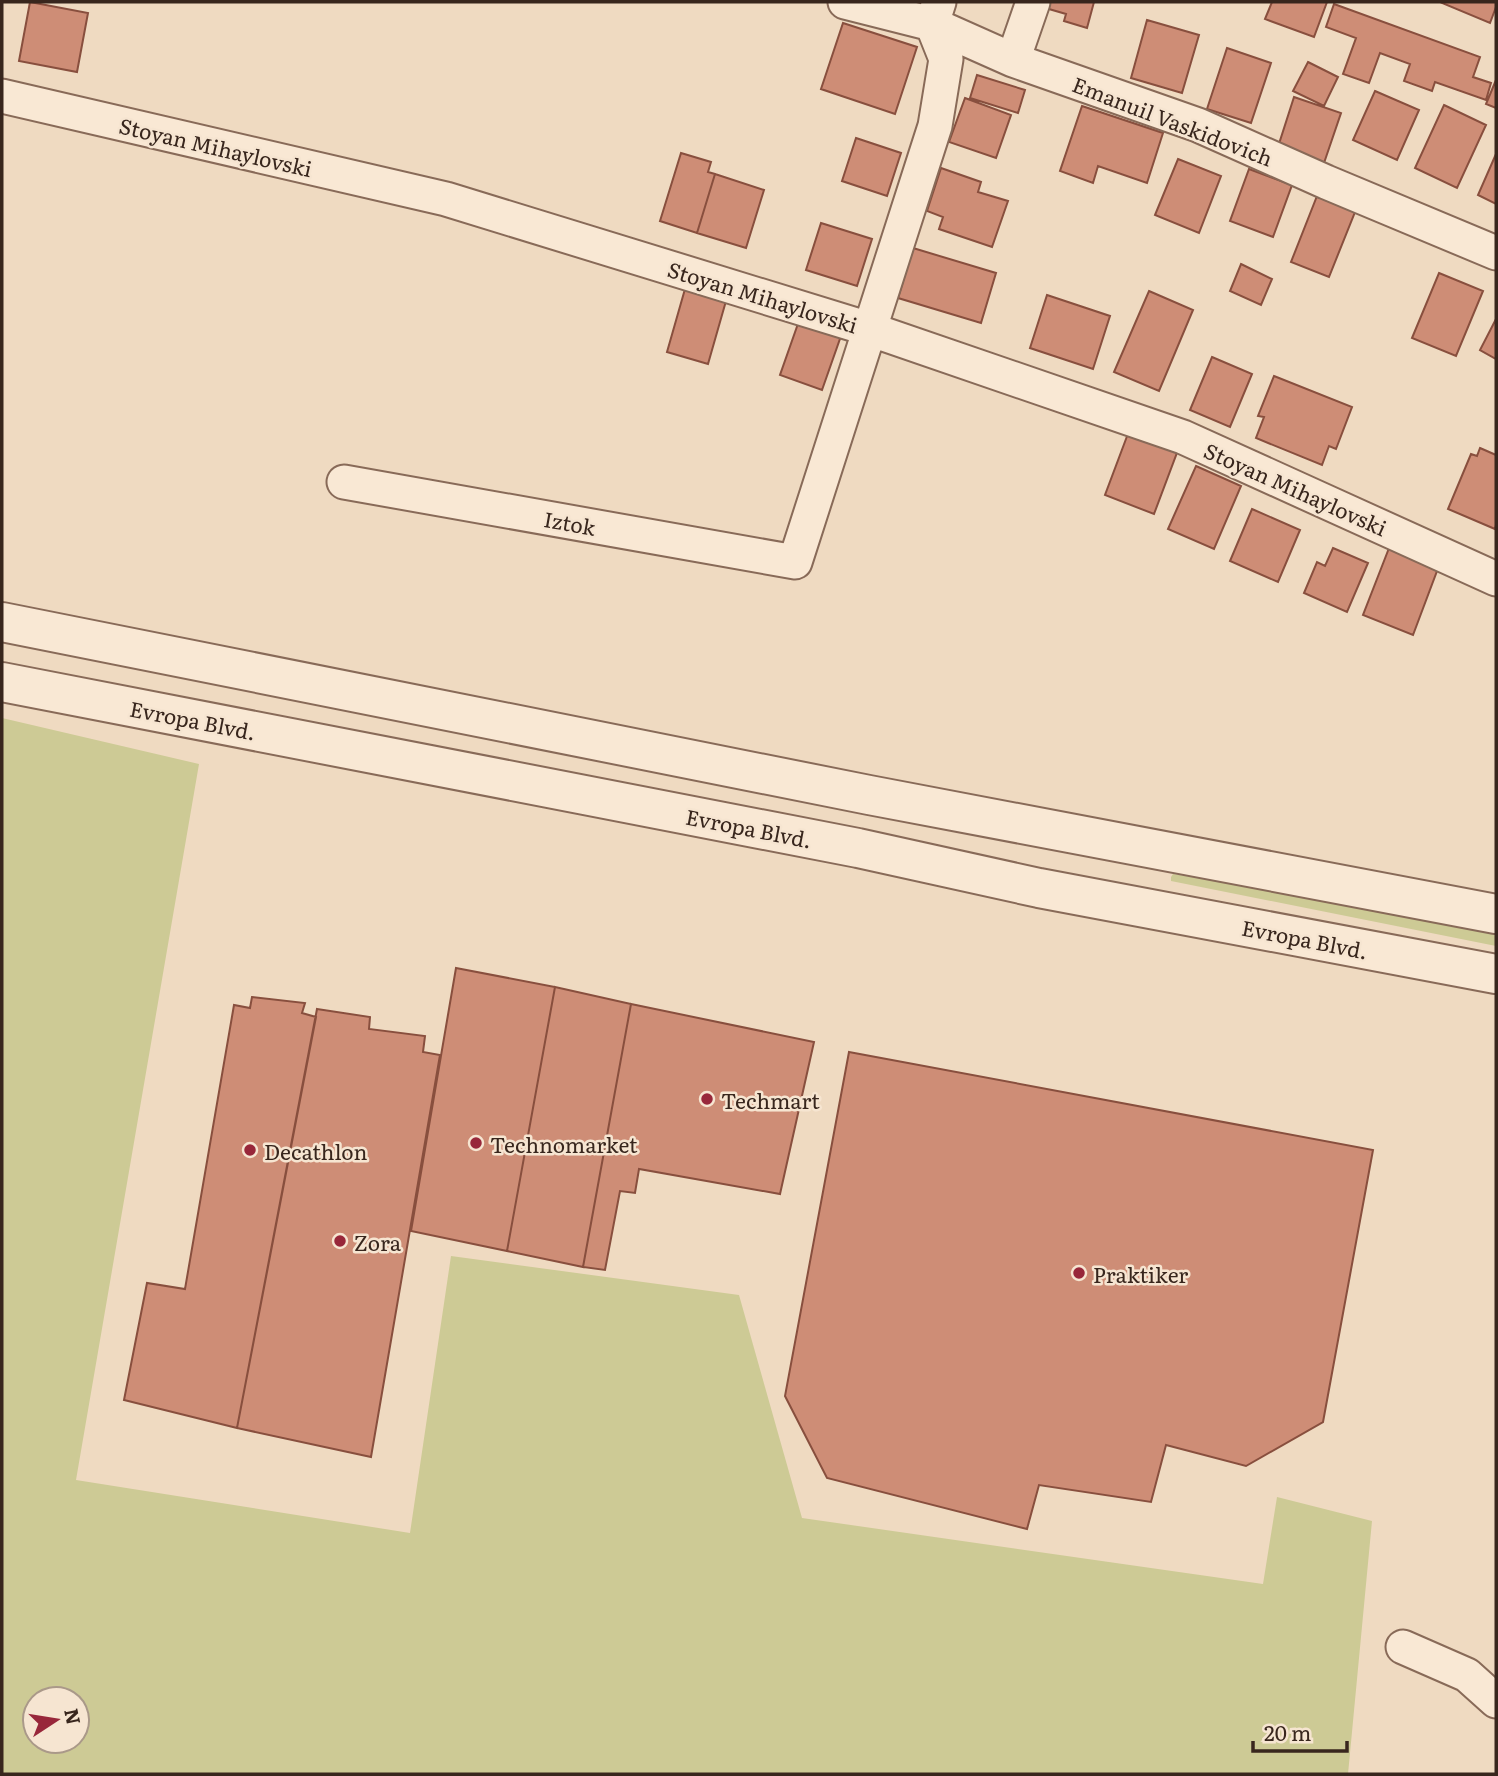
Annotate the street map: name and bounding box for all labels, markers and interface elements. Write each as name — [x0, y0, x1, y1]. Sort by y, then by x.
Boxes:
street label: Emanuil Vaskidovich — [1068, 67, 1278, 173]
street label: Stoyan Mihaylovski — [116, 109, 316, 183]
street label: Stoyan Mihaylovski — [664, 252, 862, 340]
street label: Stoyan Mihaylovski — [1200, 434, 1392, 542]
street label: Iztok — [542, 502, 598, 542]
street label: Evropa Blvd. — [127, 692, 259, 746]
street label: Evropa Blvd. — [683, 800, 815, 854]
street label: Evropa Blvd. — [1239, 911, 1371, 965]
place label: Techmart — [721, 1084, 820, 1115]
marker: Techmart — [699, 1091, 715, 1107]
place label: Technomarket — [490, 1128, 638, 1159]
place label: Decathlon — [264, 1135, 367, 1166]
marker: Technomarket — [468, 1135, 484, 1151]
marker: Decathlon — [242, 1142, 258, 1158]
place label: Zora — [354, 1226, 402, 1257]
marker: Zora — [332, 1233, 348, 1249]
place label: Praktiker — [1093, 1258, 1188, 1289]
marker: Praktiker — [1071, 1265, 1087, 1281]
north arrow — [21, 1685, 91, 1755]
text: N — [58, 1706, 89, 1727]
scale bar — [1253, 1710, 1348, 1754]
text: 20 m — [1264, 1716, 1311, 1747]

